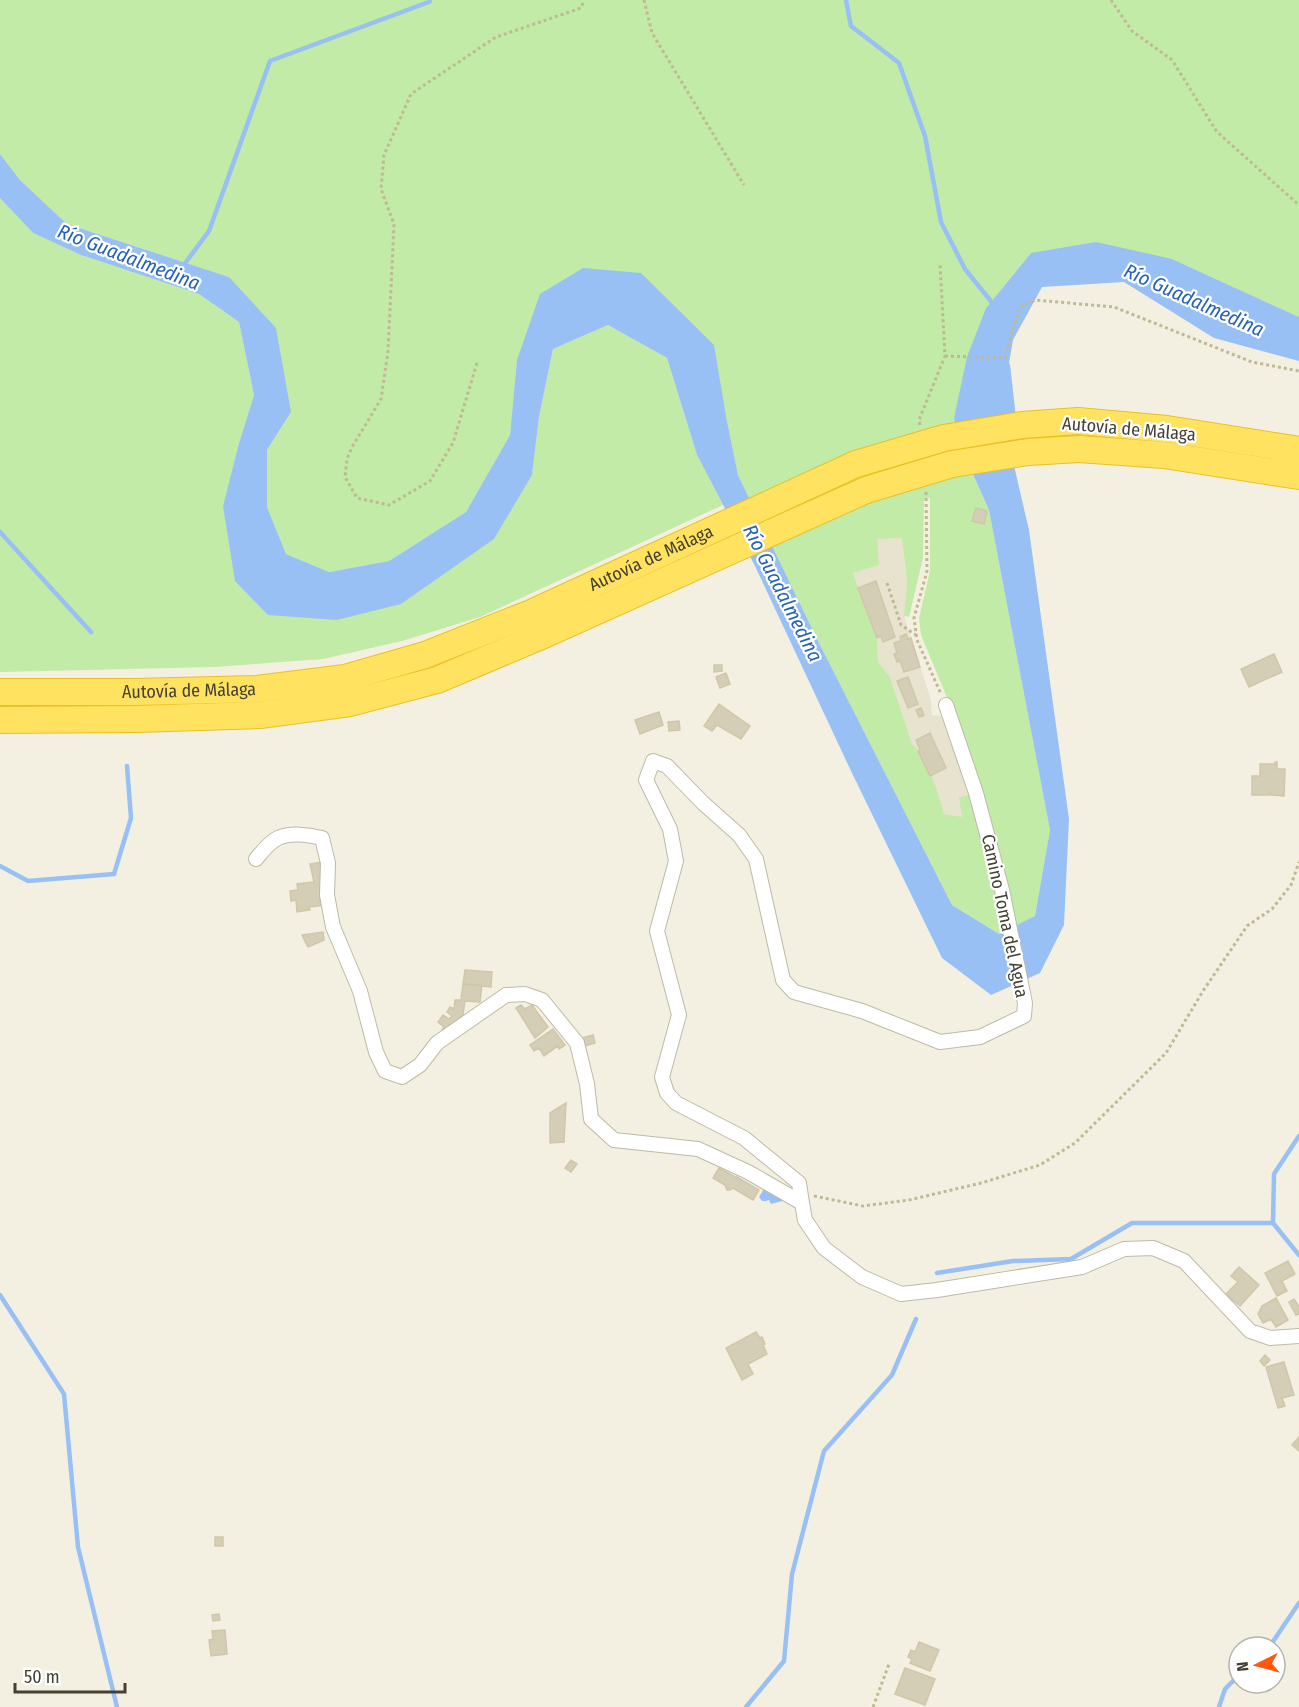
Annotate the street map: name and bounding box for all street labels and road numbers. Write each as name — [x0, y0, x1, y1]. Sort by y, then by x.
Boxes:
street label: Autovía de Málaga — [1061, 412, 1197, 446]
street label: Autovía de Málaga — [585, 520, 717, 596]
street label: Autovía de Málaga — [122, 678, 256, 703]
street label: Camino Toma del Agua — [977, 832, 1033, 1000]

